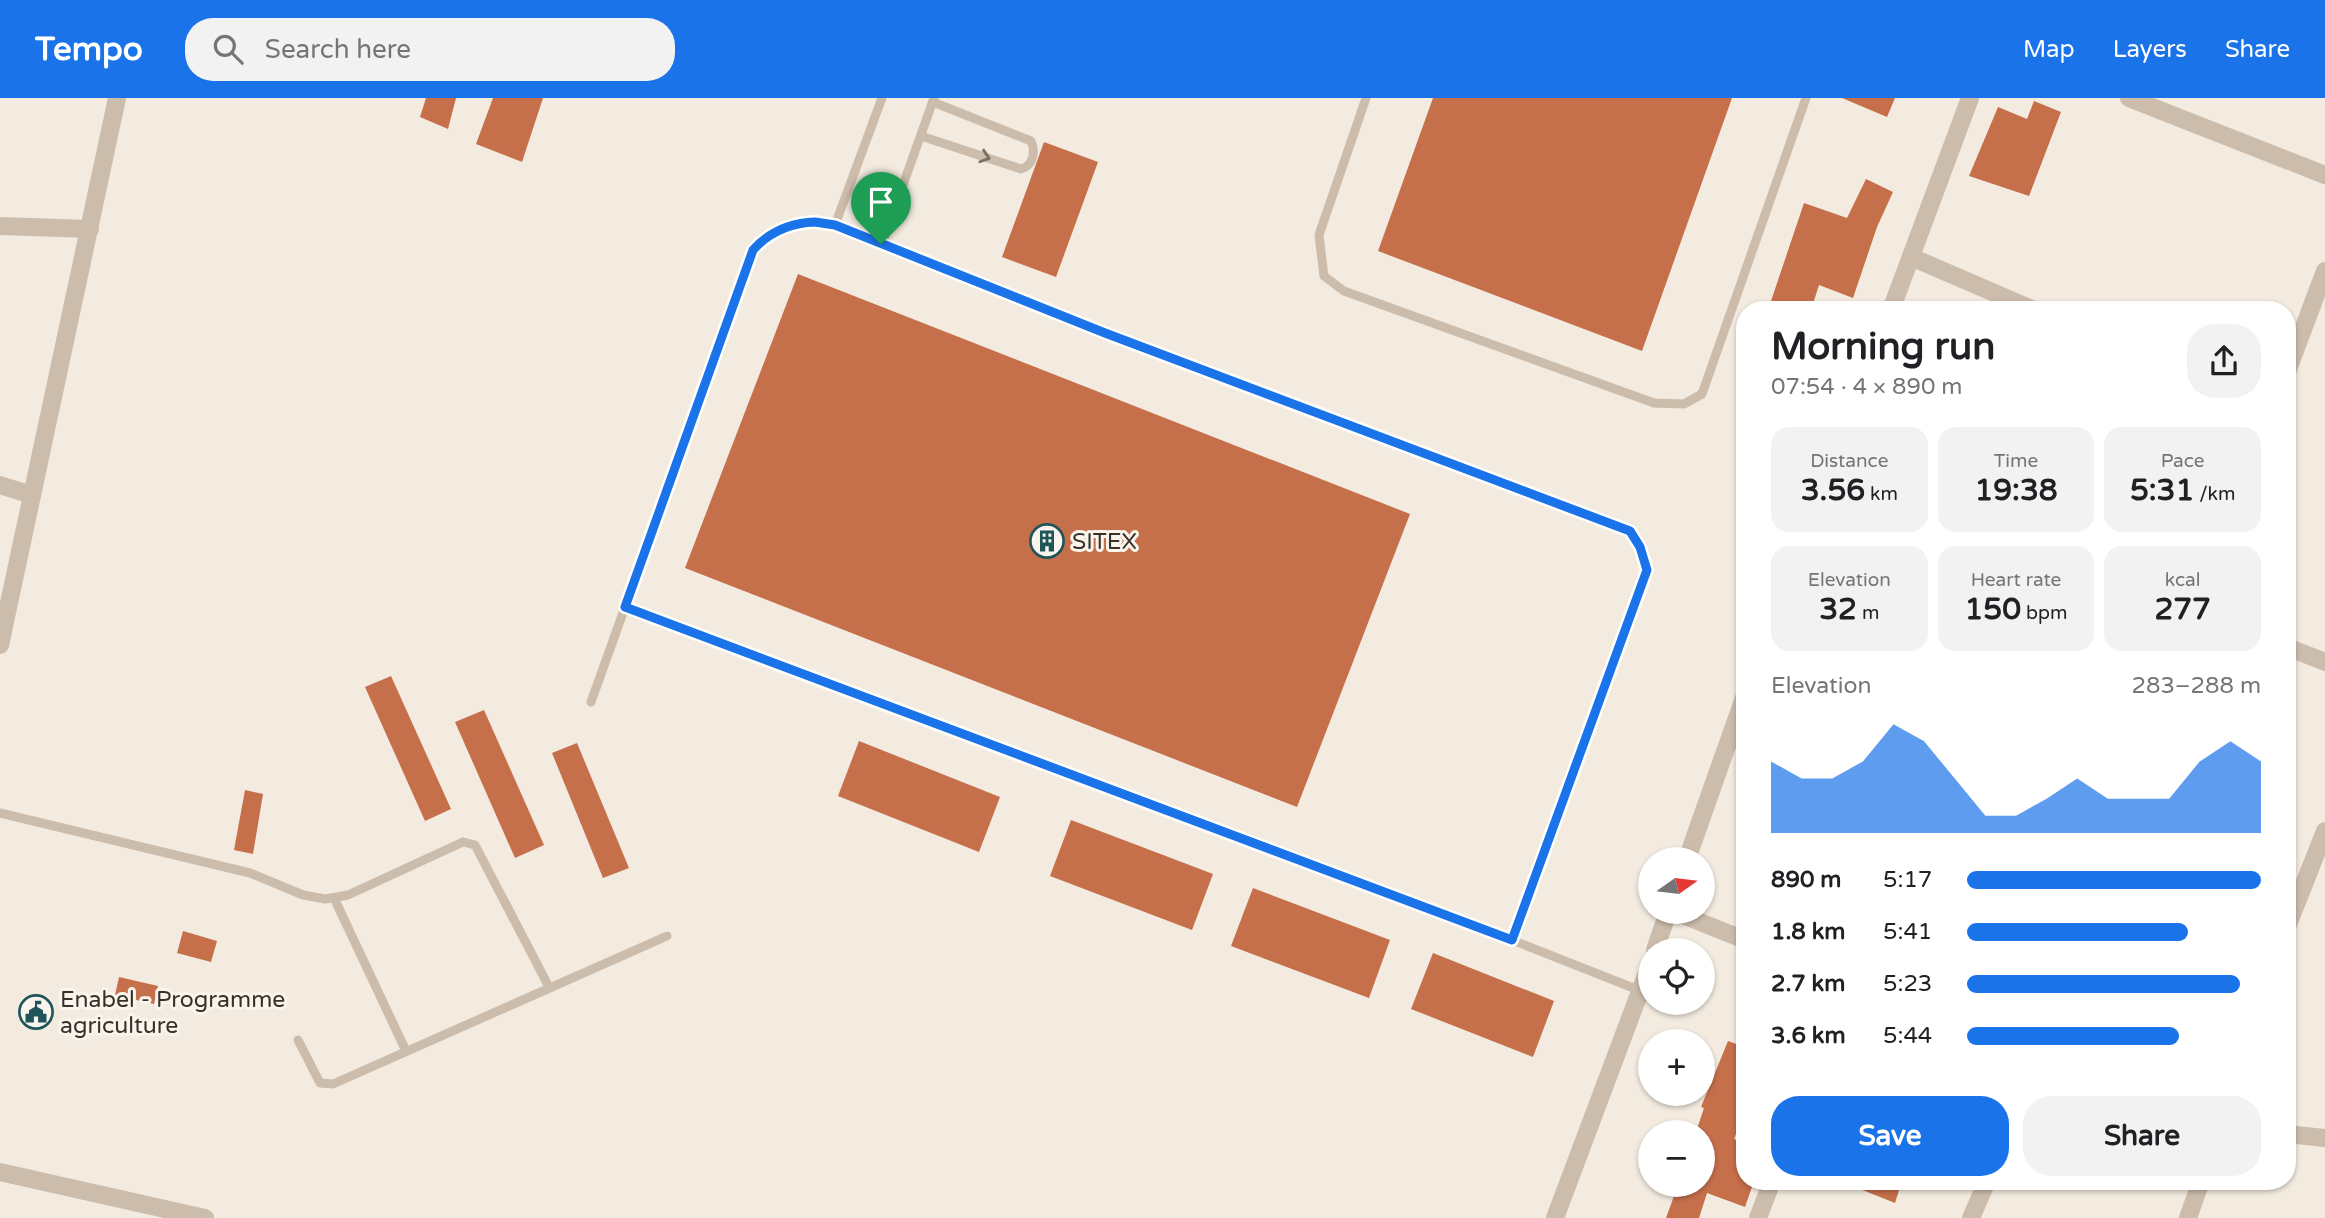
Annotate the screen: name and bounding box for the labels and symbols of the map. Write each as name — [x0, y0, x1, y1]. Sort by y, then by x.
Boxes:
one-way arrow — [979, 149, 991, 163]
pin — [851, 172, 911, 244]
building icon: SITEX — [1028, 522, 1066, 560]
place label: SITEX — [1072, 528, 1137, 556]
north arrow — [1638, 847, 1715, 924]
place label: Enabel - Programme agriculture — [60, 986, 285, 1040]
public building icon: Enabel - Programme agriculture — [17, 993, 55, 1031]

